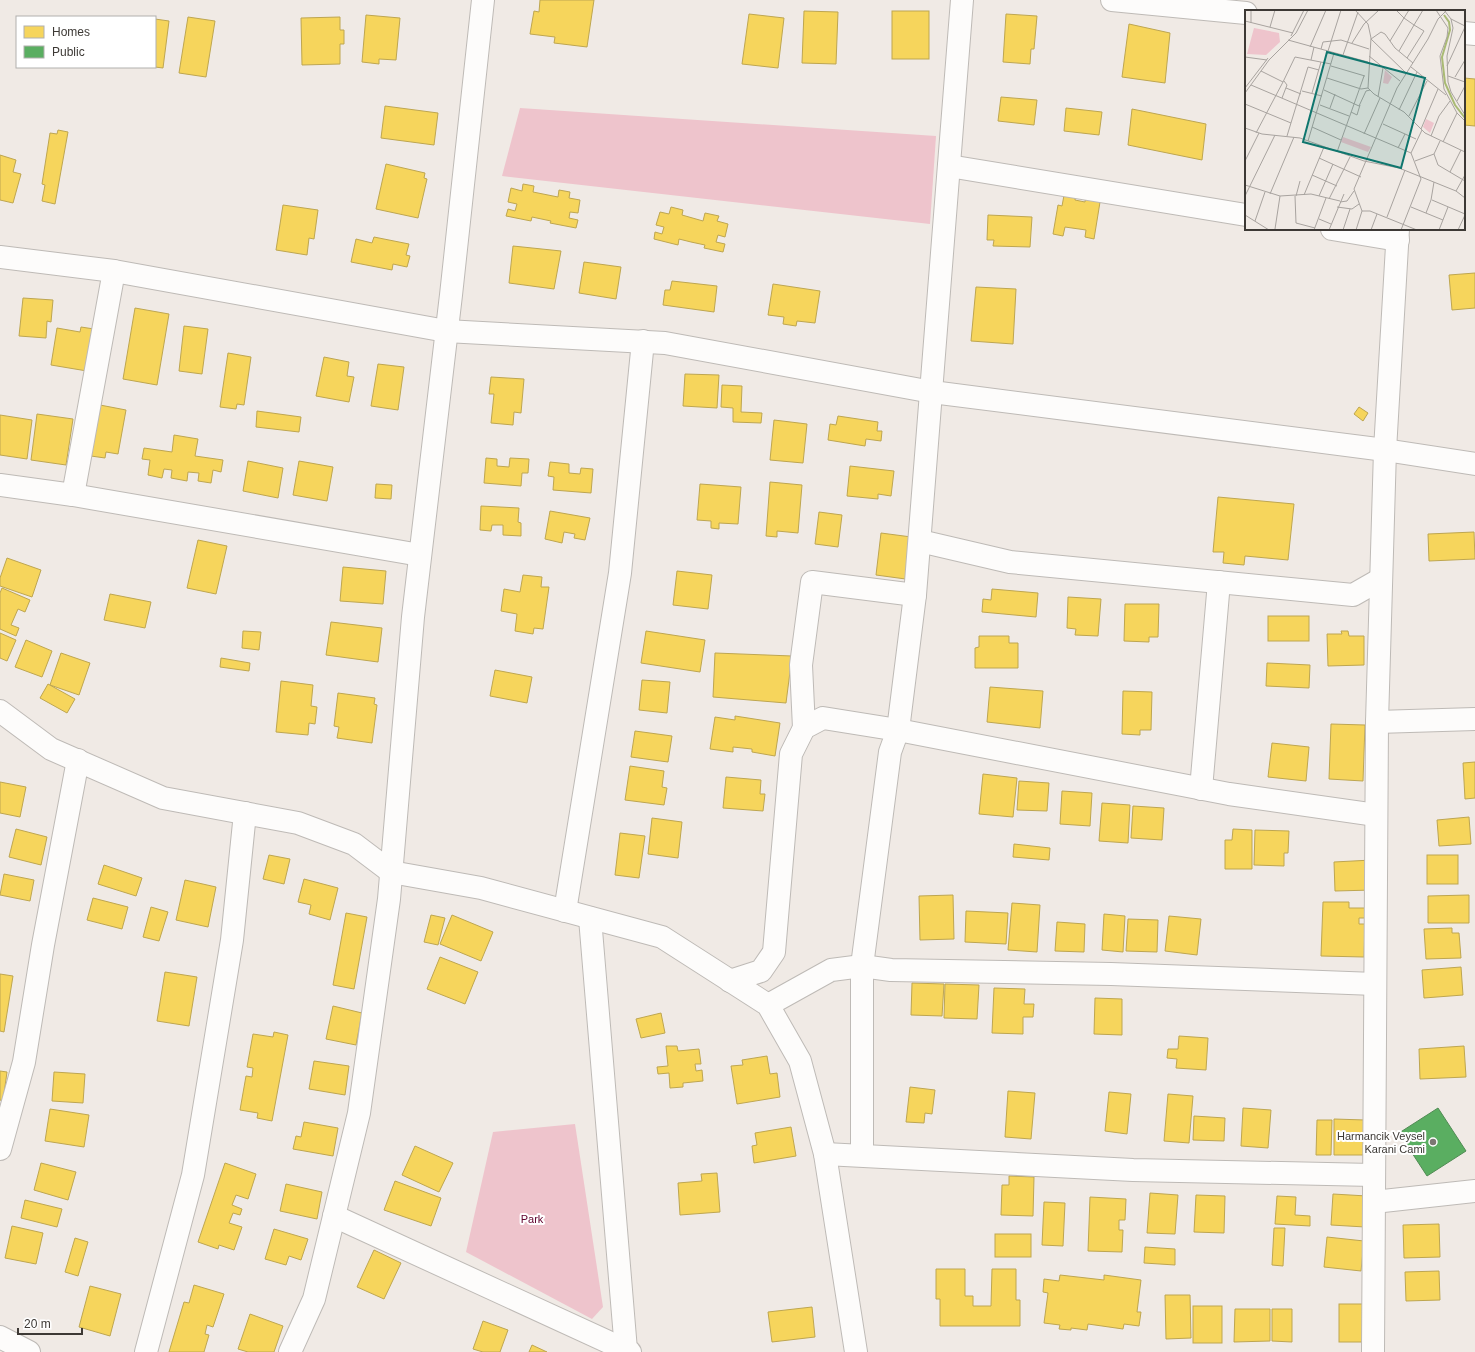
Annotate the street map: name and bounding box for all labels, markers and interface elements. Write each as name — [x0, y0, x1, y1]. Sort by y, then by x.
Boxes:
inset map — [1245, 10, 1465, 230]
legend — [16, 16, 156, 68]
text: Homes — [52, 25, 90, 39]
text: Public — [52, 45, 85, 59]
place label: Harmancik Veysel Karani Cami — [1337, 1130, 1425, 1155]
marker: Harmancik Veysel Karani Cami — [1428, 1137, 1438, 1147]
park label: Park — [521, 1213, 544, 1225]
scale bar — [18, 1310, 82, 1336]
text: 20 m — [24, 1317, 51, 1331]

